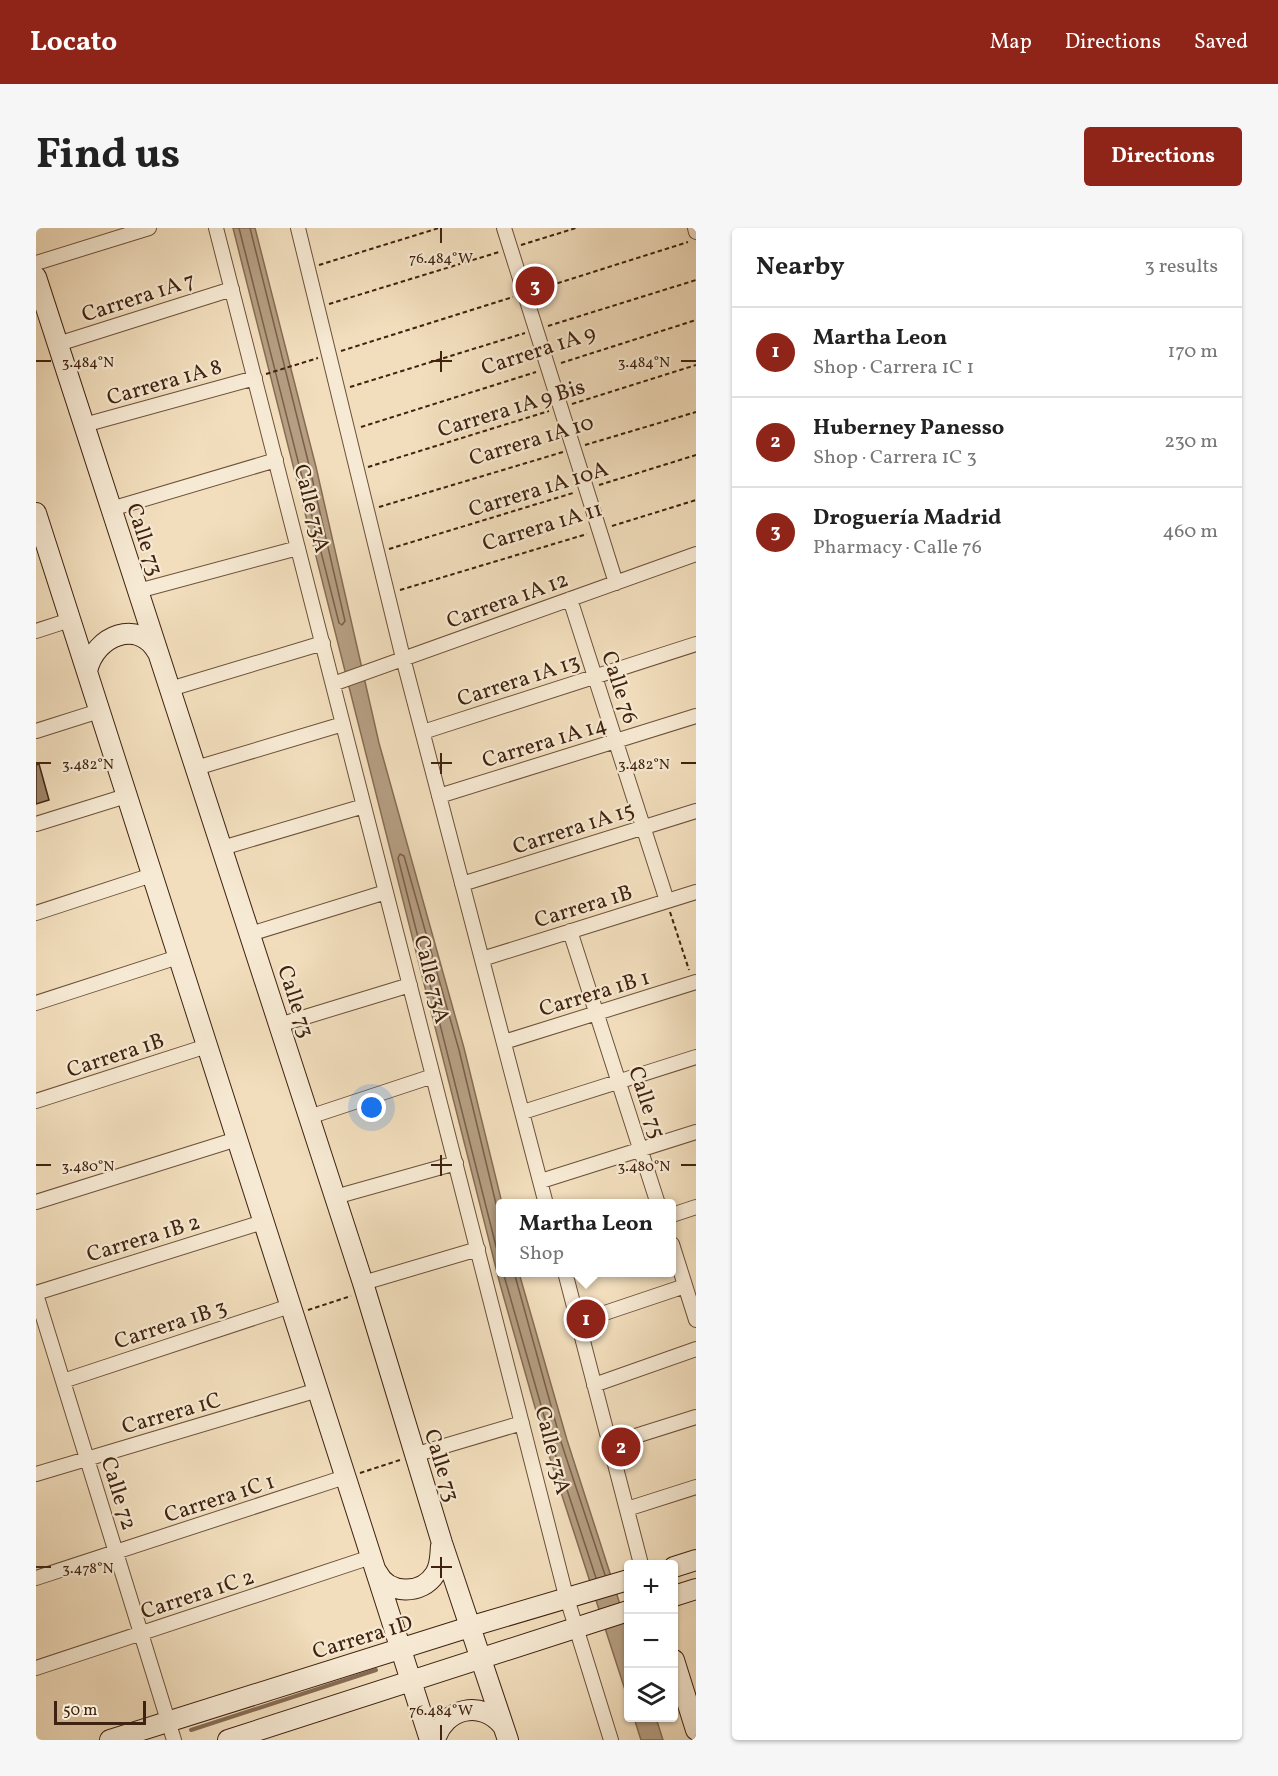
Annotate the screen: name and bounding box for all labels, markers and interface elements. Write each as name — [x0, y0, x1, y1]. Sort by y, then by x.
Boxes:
text: Locato — [30, 23, 117, 62]
text: Map — [990, 28, 1032, 57]
text: Directions — [1065, 28, 1161, 57]
text: Saved — [1194, 28, 1248, 57]
text: Find us — [36, 127, 180, 186]
button: Directions — [1084, 127, 1242, 186]
text: 76.484°W — [409, 249, 473, 270]
text: Nearby — [756, 249, 845, 285]
text: 3 results — [1144, 253, 1218, 281]
pin: 3 — [516, 264, 554, 308]
street label: Carrera 1A 7 — [78, 265, 200, 331]
street label: Carrera 1A 9 — [478, 318, 600, 384]
text: Martha Leon — [813, 323, 947, 354]
text: 1 — [771, 338, 780, 366]
text: 170 m — [1168, 338, 1218, 366]
street label: Carrera 1A 8 — [104, 352, 226, 415]
text: 3.484°N — [62, 353, 114, 374]
text: 3.484°N — [618, 353, 670, 374]
text: Shop · Carrera 1C 1 — [813, 354, 974, 382]
street label: Carrera 1A 9 Bis — [434, 372, 589, 447]
street label: Carrera 1A 10 — [466, 408, 598, 475]
text: Huberney Panesso — [813, 413, 1004, 444]
text: 2 — [770, 428, 781, 456]
text: 230 m — [1164, 428, 1218, 456]
text: Shop · Carrera 1C 3 — [813, 444, 977, 472]
street label: Carrera 1A 10A — [465, 454, 612, 526]
street label: Calle 73A — [285, 461, 337, 556]
street label: Carrera 1A 11 — [479, 494, 607, 560]
street label: Calle 73 — [117, 500, 170, 580]
text: Droguería Madrid — [813, 503, 1002, 534]
text: 3 — [770, 518, 781, 546]
text: 460 m — [1162, 518, 1218, 546]
text: Pharmacy · Calle 76 — [813, 534, 982, 562]
street label: Carrera 1A 12 — [443, 565, 573, 638]
street label: Carrera 1A 13 — [454, 647, 584, 716]
street label: Calle 76 — [592, 647, 645, 728]
street label: Carrera 1A 14 — [479, 710, 611, 777]
text: 3.482°N — [62, 755, 114, 776]
text: 3.482°N — [618, 755, 670, 776]
street label: Carrera 1A 15 — [509, 795, 639, 864]
street label: Carrera 1B — [531, 878, 637, 937]
street label: Calle 73A — [405, 932, 457, 1027]
street label: Calle 73 — [268, 962, 321, 1042]
street label: Carrera 1B 1 — [536, 963, 654, 1026]
street label: Carrera 1B — [63, 1026, 169, 1087]
street label: Calle 75 — [619, 1063, 672, 1143]
your location — [357, 1093, 386, 1122]
text: 3.480°N — [62, 1157, 114, 1178]
text: 3.480°N — [618, 1157, 670, 1178]
popup — [496, 1199, 676, 1277]
street label: Carrera 1B 2 — [83, 1207, 204, 1271]
text: Martha Leon — [519, 1209, 653, 1240]
text: Shop — [519, 1240, 564, 1268]
street label: Carrera 1B 3 — [110, 1293, 231, 1358]
pin: 1 — [566, 1296, 606, 1342]
street label: Carrera 1C — [119, 1385, 225, 1443]
street label: Calle 73A — [526, 1403, 578, 1498]
pin: 2 — [602, 1424, 640, 1470]
street label: Calle 73 — [415, 1426, 466, 1506]
street label: Calle 72 — [92, 1453, 143, 1534]
street label: Carrera 1C 1 — [160, 1467, 279, 1532]
text: 3.478°N — [62, 1559, 114, 1580]
map controls — [624, 1560, 678, 1722]
button: + — [624, 1560, 678, 1614]
street label: Carrera 1C 2 — [137, 1562, 259, 1628]
street label: Carrera 1D — [309, 1608, 417, 1668]
button: − — [624, 1614, 678, 1668]
button: layers — [624, 1668, 678, 1722]
scale bar — [54, 1698, 146, 1726]
text: 50 m — [63, 1700, 97, 1722]
text: 76.484°W — [409, 1701, 473, 1722]

